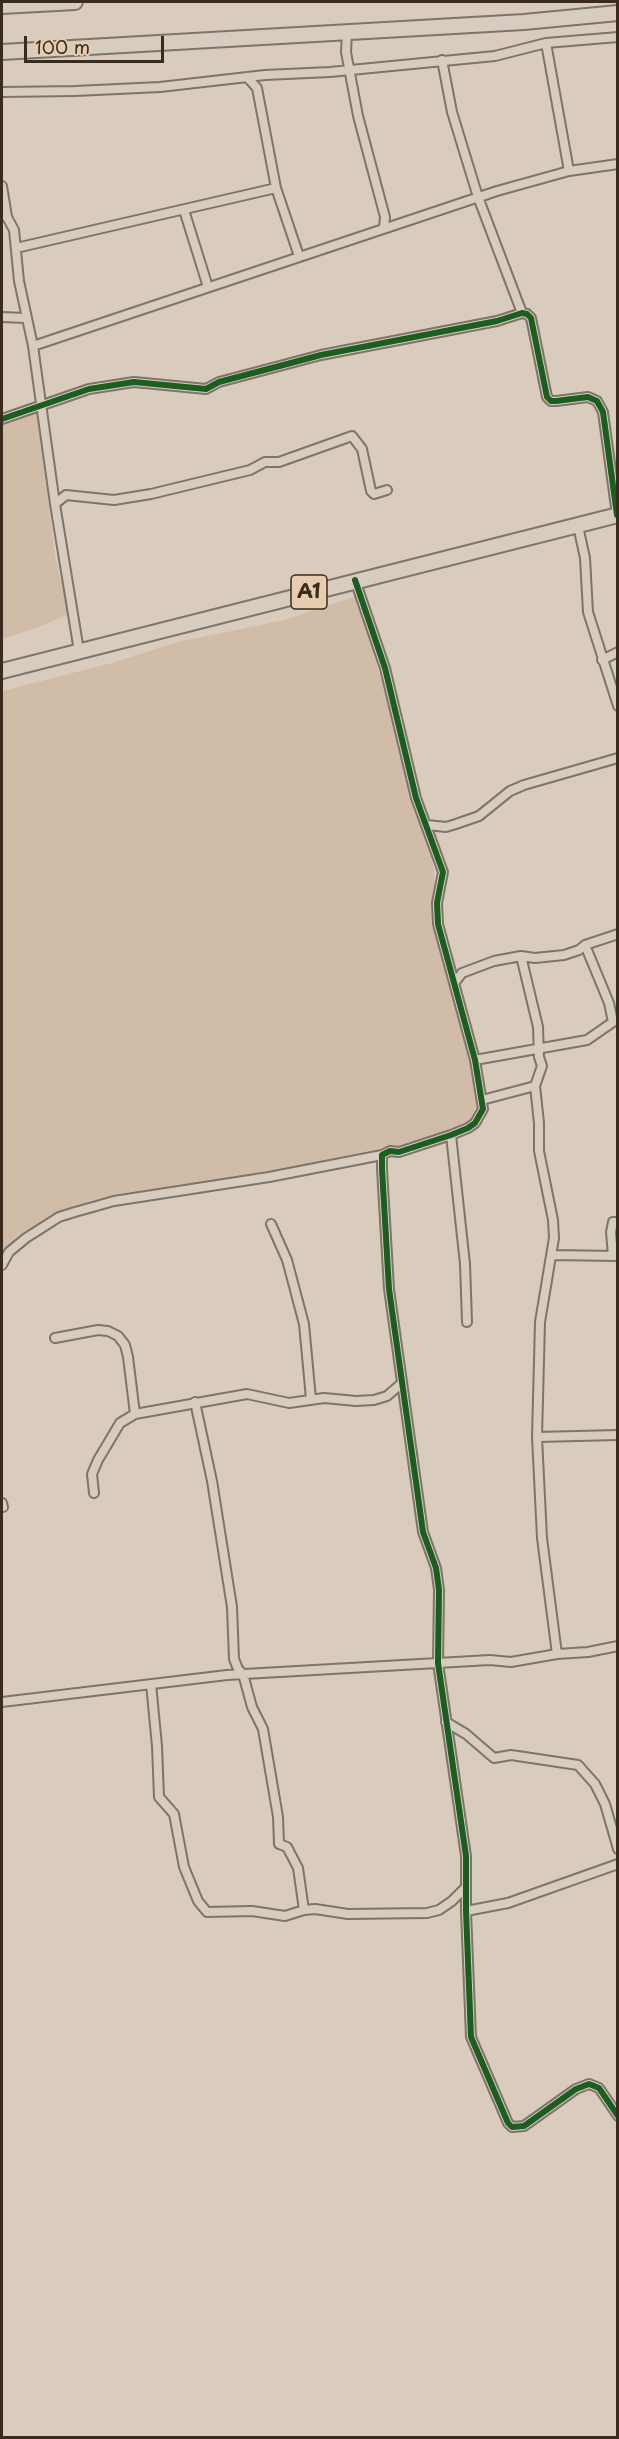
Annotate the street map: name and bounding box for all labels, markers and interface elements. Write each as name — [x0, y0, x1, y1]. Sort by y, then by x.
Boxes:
scale bar — [27, 24, 166, 62]
text: 100 m — [35, 33, 90, 60]
road number: A1 — [291, 575, 327, 609]

